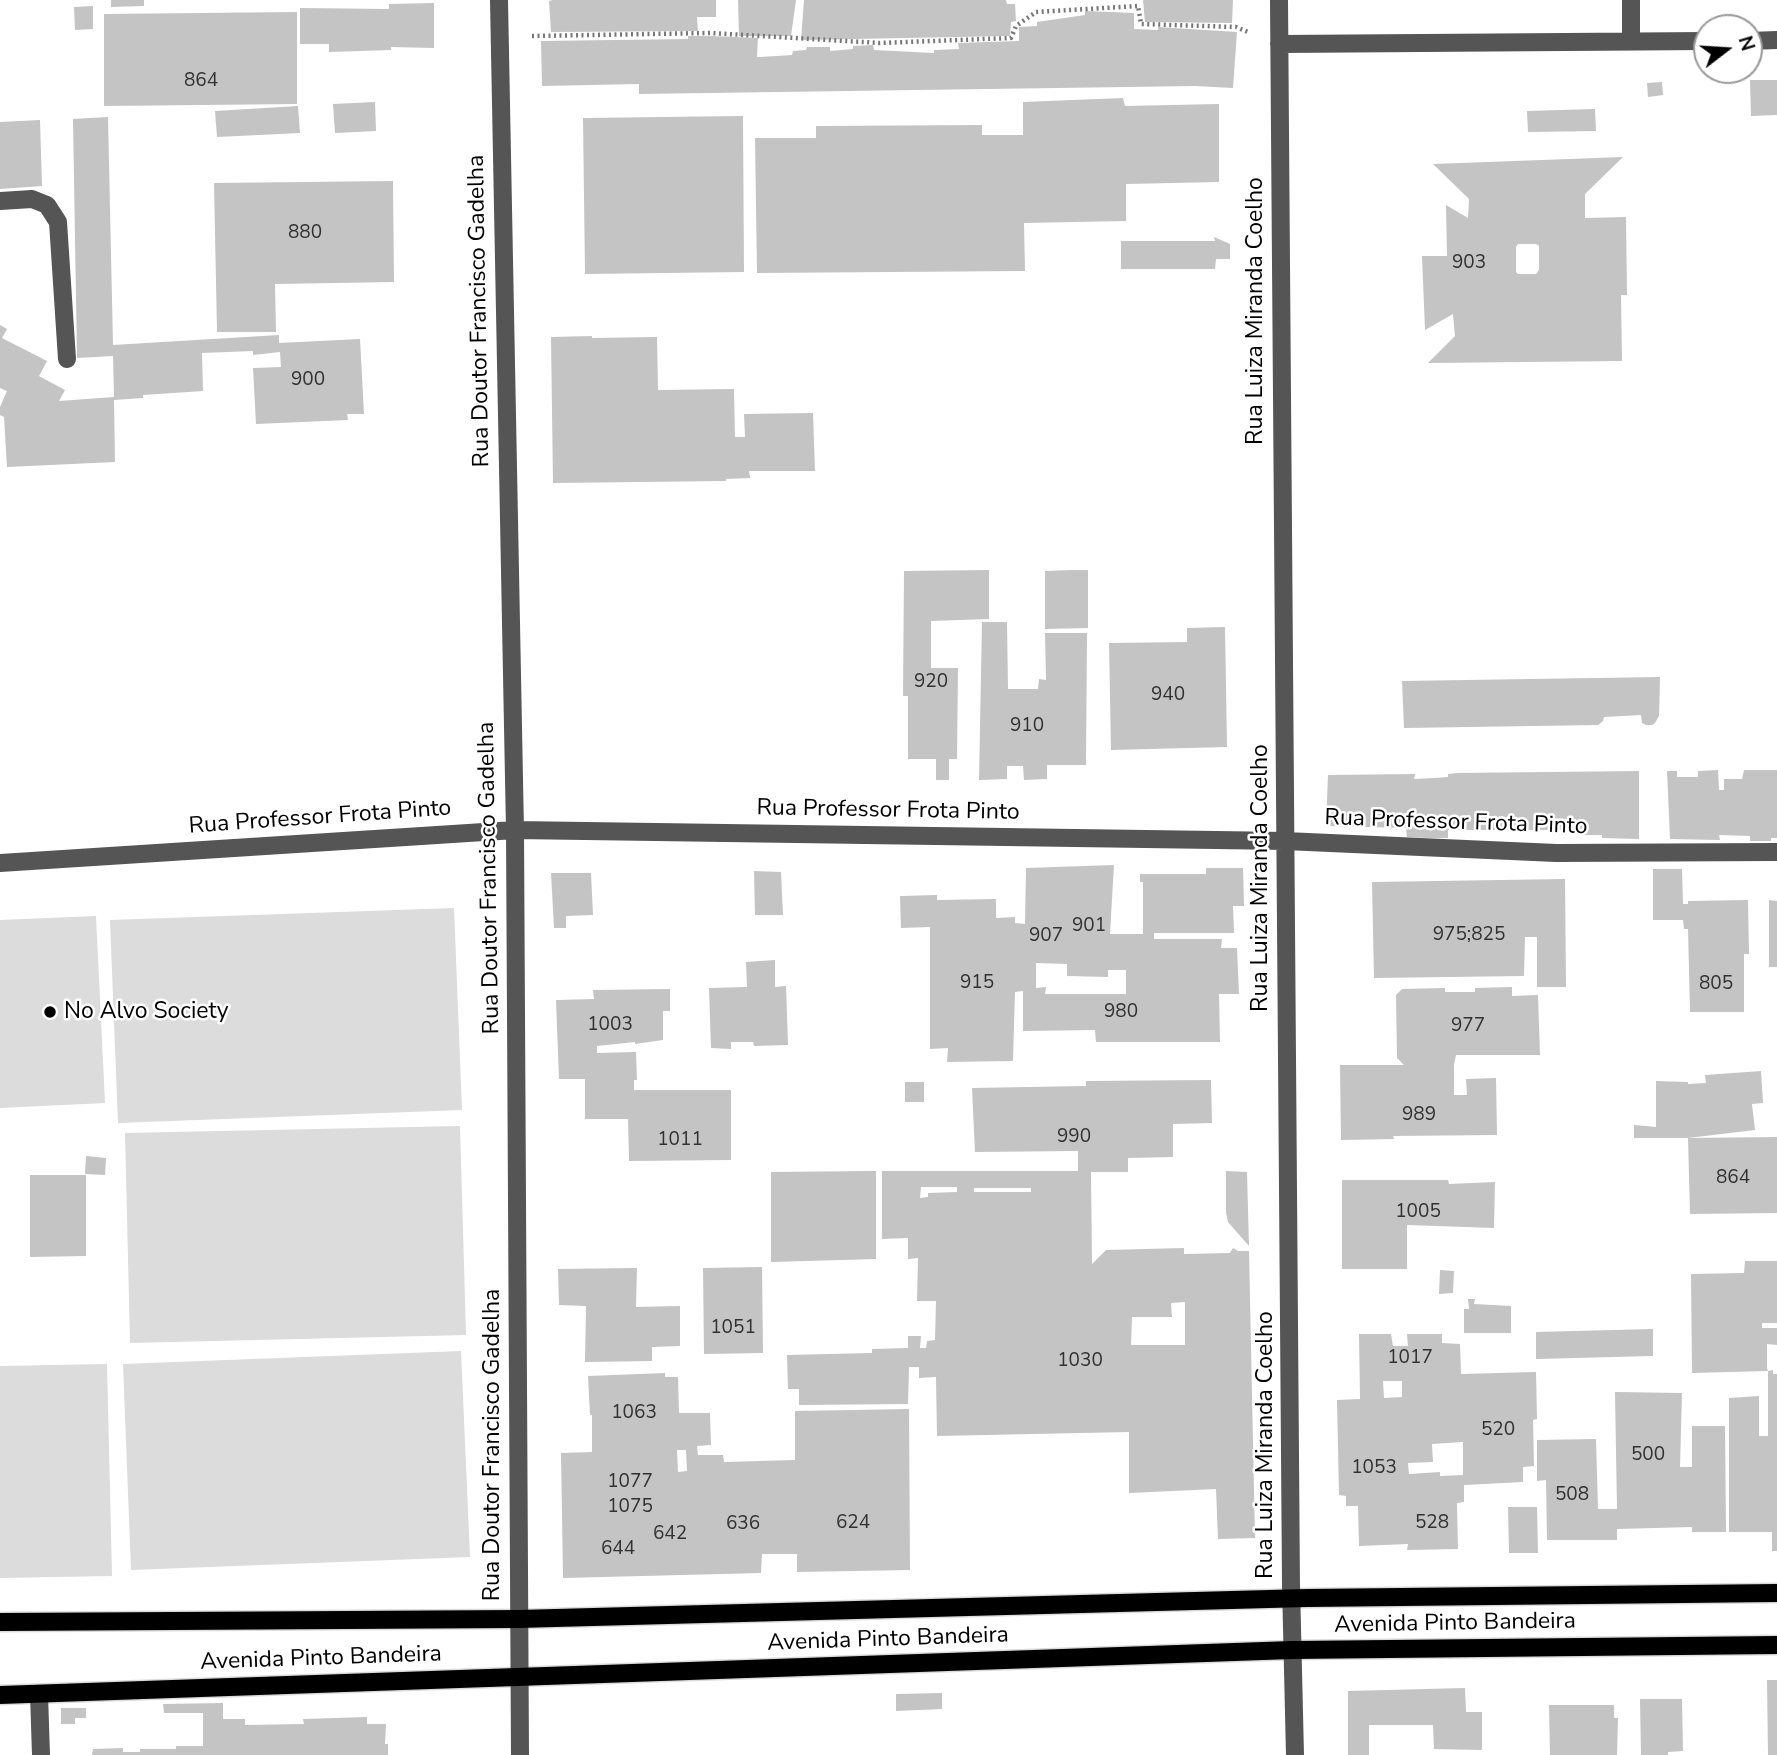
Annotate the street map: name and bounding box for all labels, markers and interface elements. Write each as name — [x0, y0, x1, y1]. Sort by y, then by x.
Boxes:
north arrow — [1693, 14, 1763, 84]
text: N — [1732, 33, 1761, 54]
house number: 864 — [184, 70, 218, 92]
street label: Rua Doutor Francisco Gadelha — [463, 155, 497, 467]
street label: Rua Luiza Miranda Coelho — [1242, 177, 1270, 445]
house number: 880 — [288, 222, 322, 244]
house number: 903 — [1452, 252, 1486, 274]
house number: 900 — [291, 369, 325, 391]
house number: 920 — [914, 671, 948, 693]
house number: 940 — [1151, 684, 1185, 706]
house number: 910 — [1010, 715, 1044, 737]
street label: Rua Doutor Francisco Gadelha — [473, 722, 507, 1034]
street label: Rua Luiza Miranda Coelho — [1247, 744, 1275, 1012]
street label: Rua Professor Frota Pinto — [188, 795, 452, 841]
street label: Rua Professor Frota Pinto — [756, 795, 1020, 827]
street label: Rua Professor Frota Pinto — [1324, 805, 1588, 841]
house number: 901 — [1072, 915, 1106, 937]
house number: 975;825 — [1433, 924, 1505, 946]
house number: 907 — [1029, 925, 1063, 947]
house number: 915 — [960, 972, 994, 994]
house number: 805 — [1699, 973, 1733, 995]
place label: No Alvo Society — [64, 998, 229, 1026]
house number: 980 — [1104, 1001, 1138, 1023]
marker: No Alvo Society — [42, 1004, 58, 1020]
house number: 1003 — [587, 1014, 633, 1036]
house number: 977 — [1451, 1015, 1485, 1037]
house number: 989 — [1402, 1104, 1436, 1126]
house number: 990 — [1057, 1126, 1091, 1148]
house number: 1011 — [657, 1129, 703, 1151]
house number: 864 — [1716, 1167, 1750, 1189]
house number: 1005 — [1395, 1201, 1441, 1223]
street label: Rua Doutor Francisco Gadelha — [479, 1289, 507, 1601]
street label: Rua Luiza Miranda Coelho — [1252, 1311, 1280, 1579]
house number: 1051 — [710, 1317, 756, 1339]
house number: 1017 — [1387, 1347, 1433, 1369]
house number: 1030 — [1057, 1350, 1103, 1372]
house number: 1063 — [611, 1402, 657, 1424]
house number: 520 — [1481, 1419, 1515, 1441]
house number: 500 — [1631, 1444, 1665, 1466]
house number: 1053 — [1351, 1457, 1397, 1479]
house number: 1077 — [607, 1471, 653, 1493]
house number: 508 — [1555, 1484, 1589, 1506]
house number: 1075 — [607, 1496, 653, 1518]
house number: 624 — [836, 1512, 870, 1534]
house number: 528 — [1415, 1512, 1449, 1534]
house number: 636 — [726, 1513, 760, 1535]
house number: 642 — [653, 1523, 687, 1545]
house number: 644 — [601, 1538, 635, 1560]
street label: Avenida Pinto Bandeira — [1334, 1608, 1576, 1640]
street label: Avenida Pinto Bandeira — [767, 1622, 1009, 1658]
street label: Avenida Pinto Bandeira — [200, 1641, 442, 1677]

